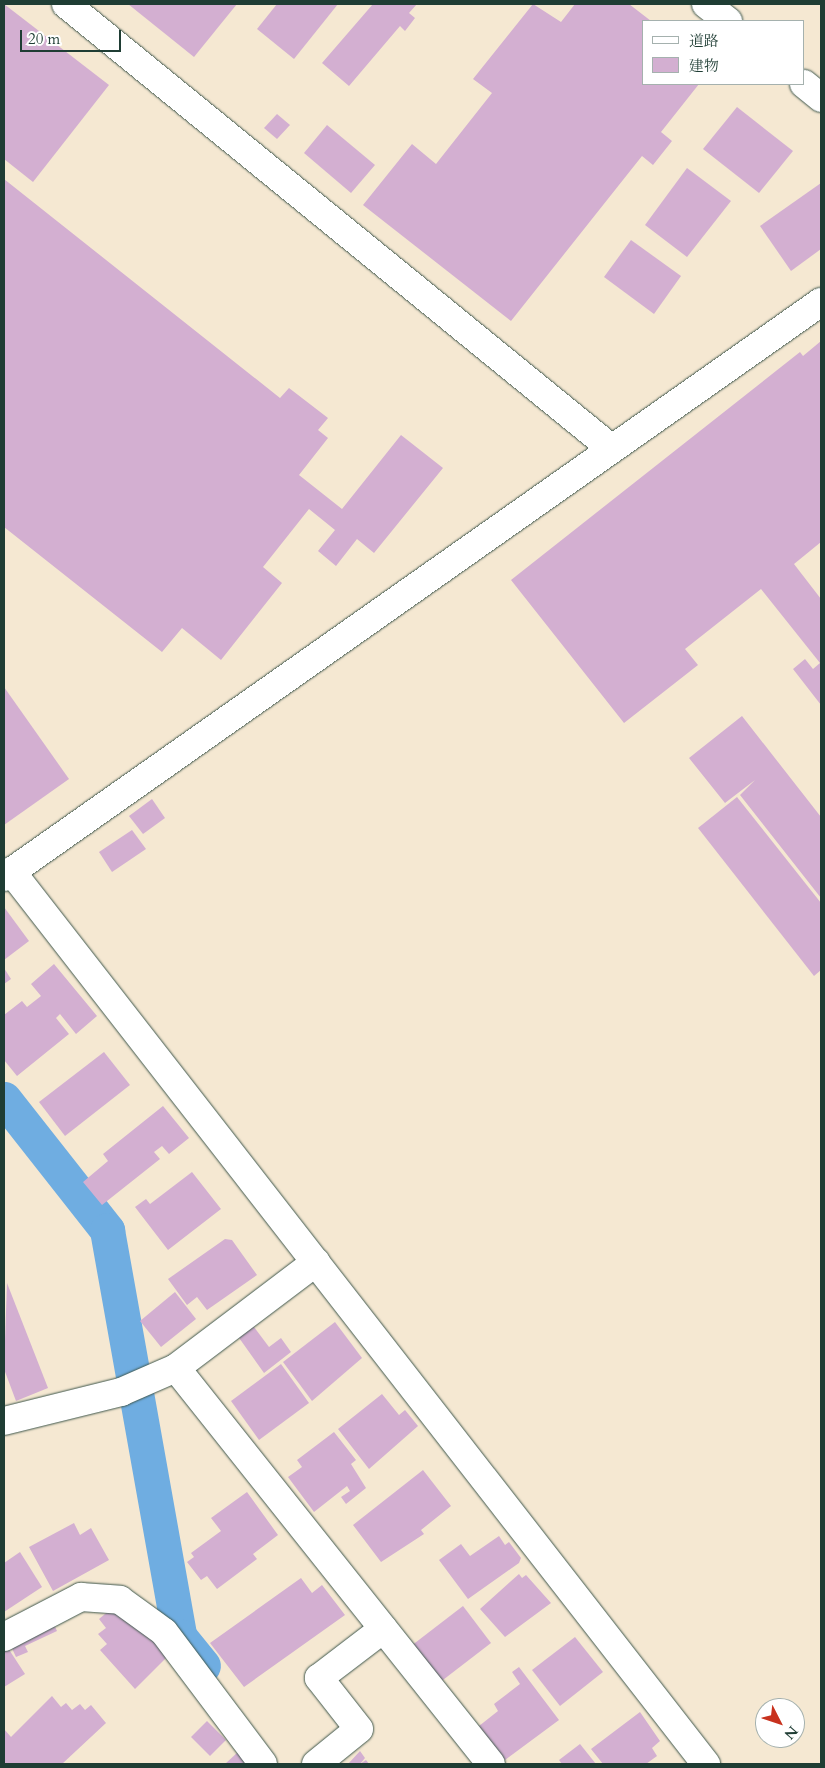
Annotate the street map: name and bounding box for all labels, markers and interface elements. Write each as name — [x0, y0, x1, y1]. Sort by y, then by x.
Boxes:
scale bar — [22, 20, 124, 52]
legend — [642, 20, 805, 85]
text: 20 m — [28, 29, 60, 49]
text: 道路 — [689, 31, 719, 51]
text: 建物 — [689, 56, 719, 76]
north arrow — [755, 1698, 805, 1748]
text: N — [780, 1722, 802, 1743]

